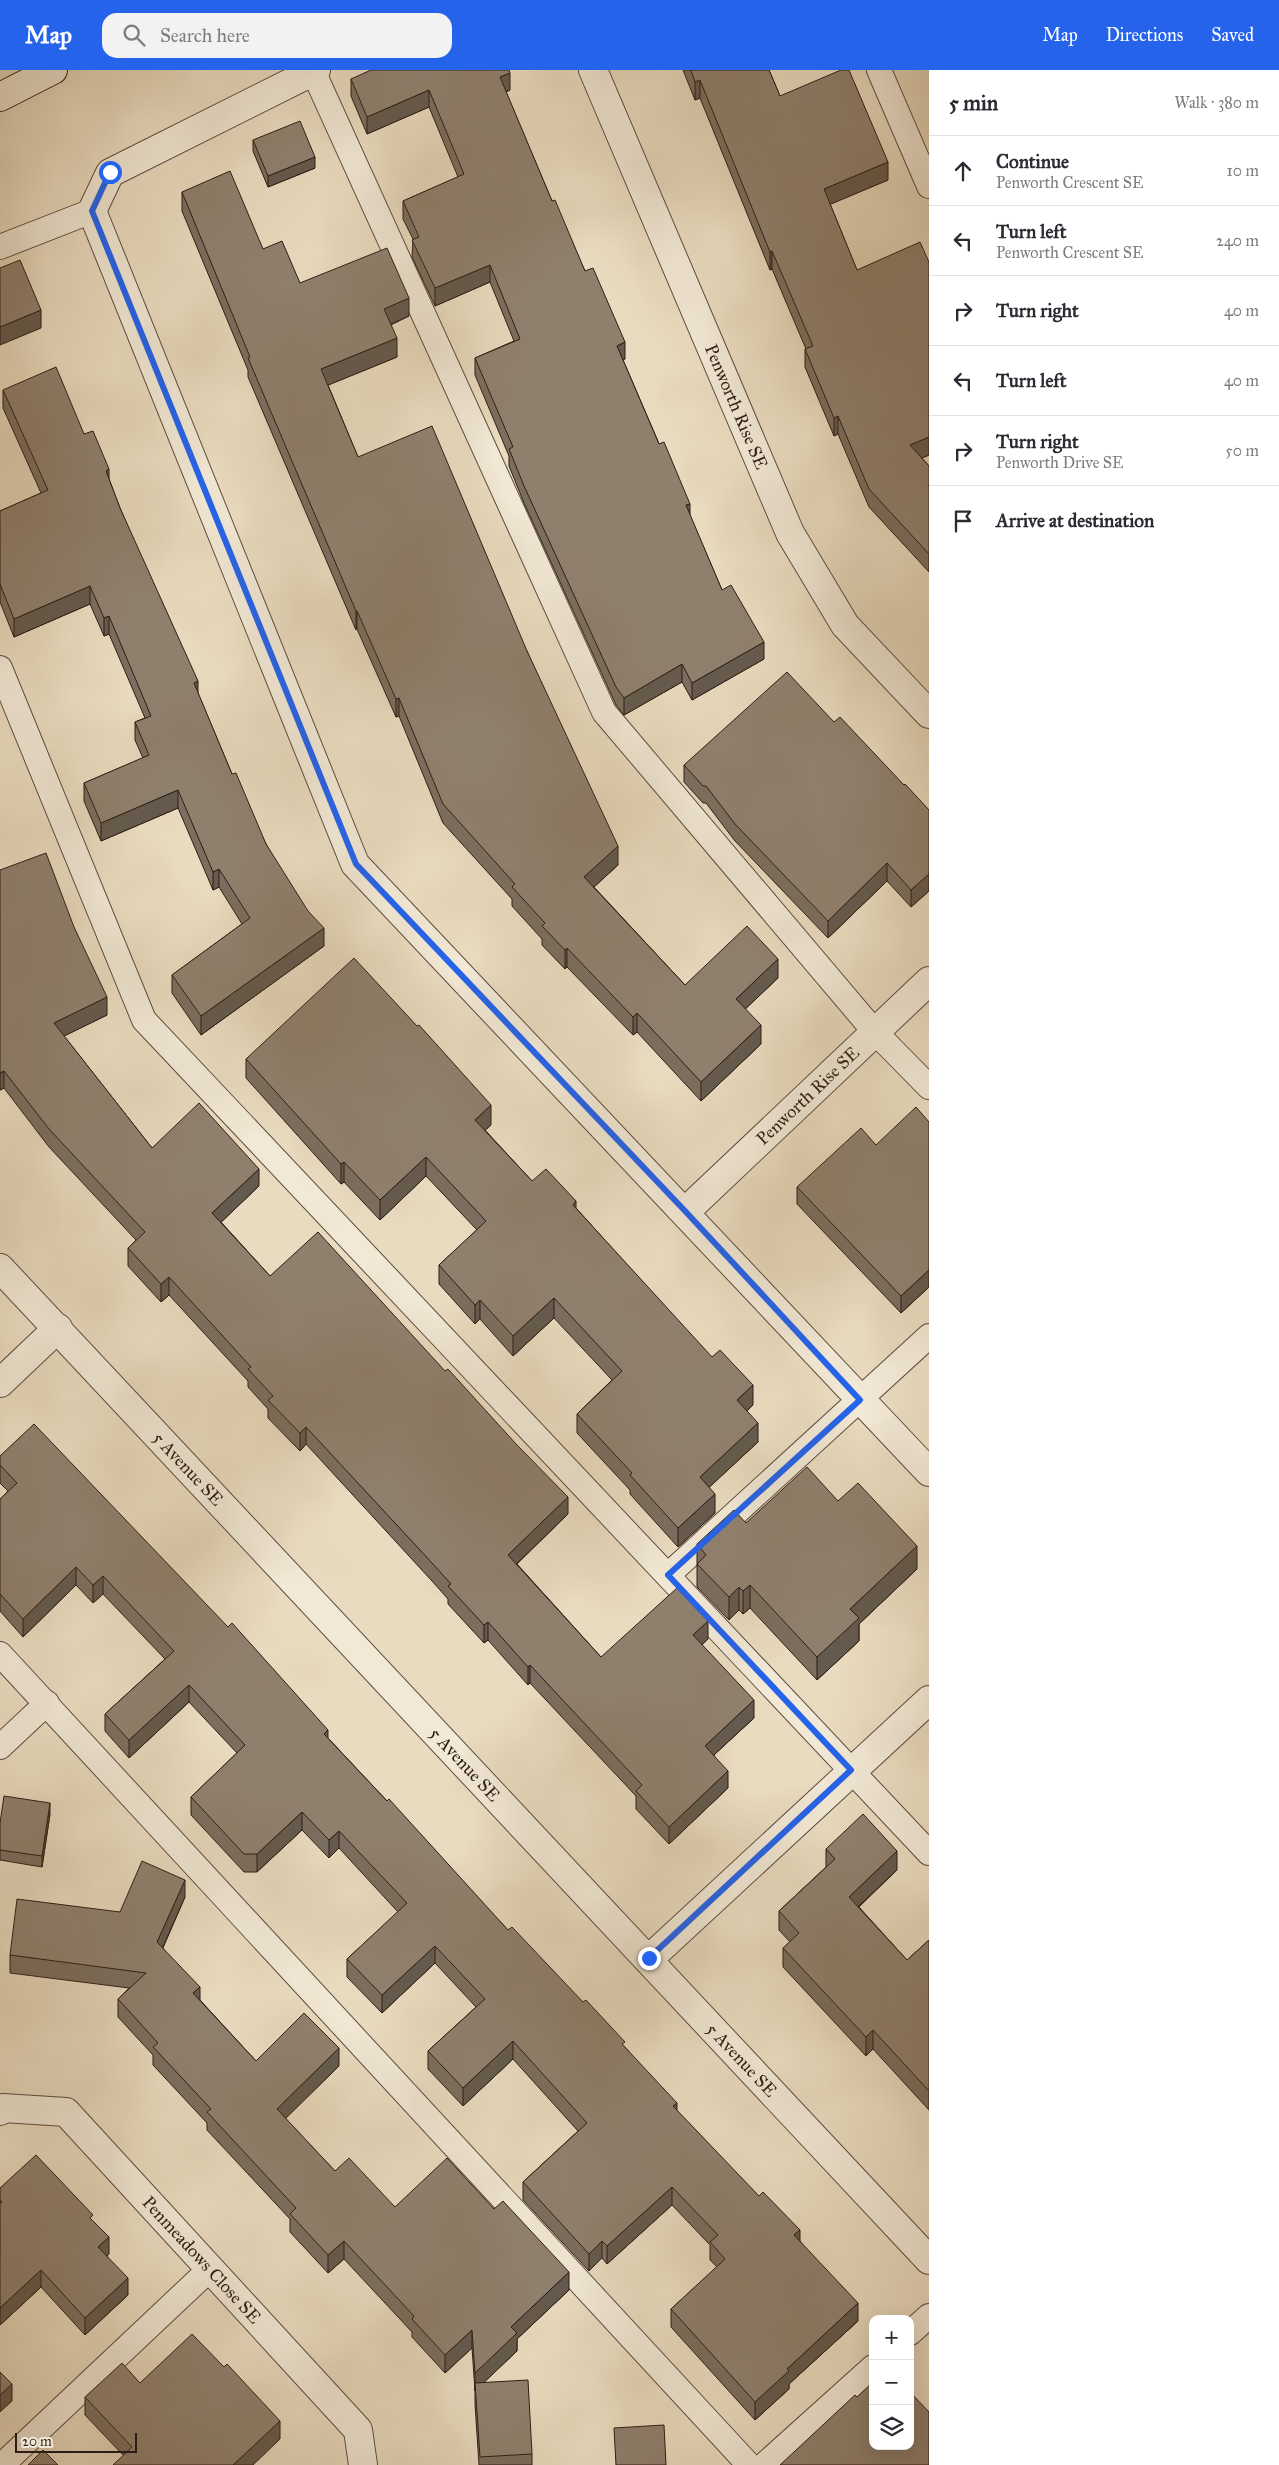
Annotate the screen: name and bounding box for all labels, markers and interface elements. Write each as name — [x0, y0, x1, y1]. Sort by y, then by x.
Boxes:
search box — [102, 13, 452, 58]
text: Map — [25, 20, 72, 50]
icon: search — [120, 21, 148, 49]
text: Search here — [160, 24, 250, 47]
text: Map — [1042, 24, 1078, 46]
text: Directions — [1106, 24, 1183, 46]
text: Saved — [1211, 24, 1254, 46]
text: 5 min — [949, 90, 998, 116]
text: Walk · 380 m — [1175, 93, 1259, 112]
text: Continue — [996, 150, 1069, 173]
icon: ahead — [949, 157, 977, 185]
route start — [99, 161, 122, 184]
text: 10 m — [1227, 161, 1259, 180]
text: Penworth Crescent SE — [996, 173, 1144, 192]
text: Turn left — [996, 220, 1066, 243]
icon: left — [949, 227, 977, 255]
text: 240 m — [1216, 231, 1259, 250]
text: Penworth Crescent SE — [996, 243, 1144, 262]
icon: right — [949, 297, 977, 325]
text: Turn right — [996, 299, 1079, 322]
text: 40 m — [1224, 301, 1259, 320]
street label: Penworth Rise SE — [700, 341, 773, 473]
icon: left — [949, 367, 977, 395]
text: Turn left — [996, 369, 1066, 392]
text: 40 m — [1224, 371, 1259, 390]
text: Turn right — [996, 430, 1079, 453]
icon: right — [949, 437, 977, 465]
text: 50 m — [1225, 441, 1259, 460]
text: Penworth Drive SE — [996, 453, 1124, 472]
icon: arrive — [949, 507, 977, 535]
text: Arrive at destination — [996, 509, 1154, 532]
street label: Penworth Rise SE — [752, 1042, 864, 1150]
street label: 5 Avenue SE — [148, 1427, 228, 1510]
street label: 5 Avenue SE — [425, 1723, 505, 1806]
route end — [638, 1947, 661, 1970]
street label: 5 Avenue SE — [702, 2018, 782, 2102]
street label: Penmeadows Close SE — [138, 2191, 266, 2328]
map controls — [869, 2315, 914, 2450]
button: + — [869, 2315, 914, 2360]
button: − — [869, 2360, 914, 2405]
button: layers — [869, 2405, 914, 2450]
scale bar — [15, 2430, 138, 2453]
text: 20 m — [22, 2433, 52, 2450]

